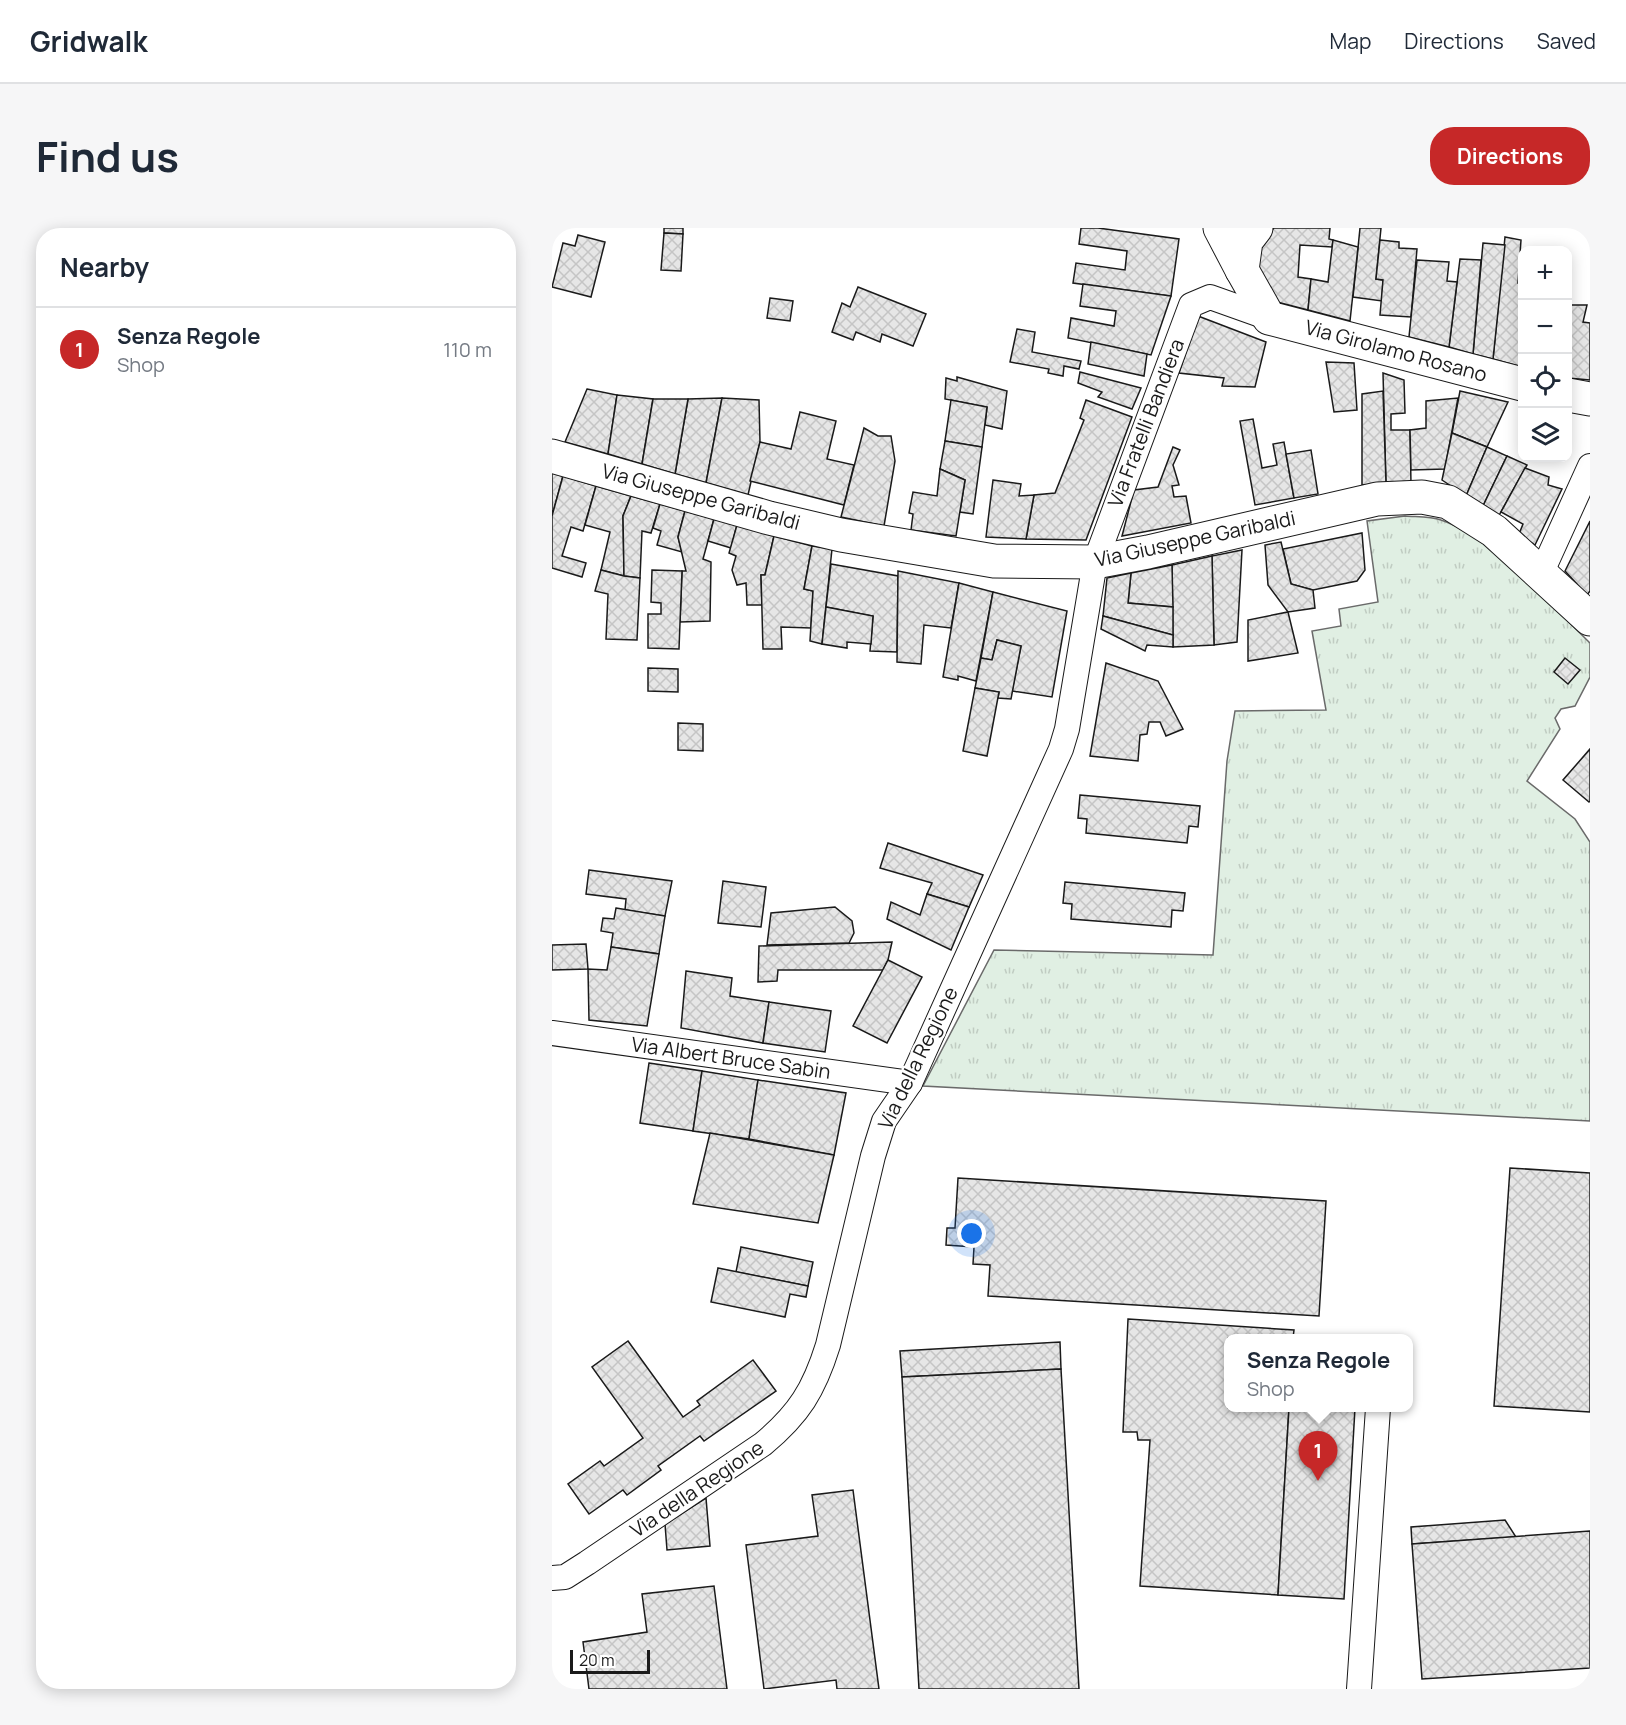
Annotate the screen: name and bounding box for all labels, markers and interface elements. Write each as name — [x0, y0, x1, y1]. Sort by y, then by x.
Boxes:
text: Gridwalk — [30, 22, 147, 60]
text: Map — [1330, 27, 1371, 55]
text: Directions — [1404, 27, 1504, 55]
text: Saved — [1537, 27, 1596, 55]
text: Find us — [36, 127, 179, 185]
button: Directions — [1430, 127, 1590, 185]
map controls — [1518, 246, 1572, 462]
button: + — [1518, 246, 1572, 300]
text: Nearby — [60, 249, 149, 285]
button: − — [1518, 300, 1572, 354]
street label: Via Girolamo Rosano — [1302, 313, 1490, 388]
text: Senza Regole — [117, 321, 261, 351]
street label: Via Fratelli Bandiera — [1101, 335, 1190, 511]
text: 1 — [75, 336, 84, 363]
text: 110 m — [443, 336, 492, 363]
text: Shop — [117, 351, 165, 378]
button: locate — [1518, 354, 1572, 408]
button: layers — [1518, 408, 1572, 462]
street label: Via Giuseppe Garibaldi — [599, 457, 803, 536]
street label: Via Giuseppe Garibaldi — [1092, 504, 1298, 573]
street label: Via della Regione — [871, 982, 964, 1134]
street label: Via Albert Bruce Sabin — [630, 1030, 833, 1085]
your location — [957, 1219, 986, 1248]
popup — [1224, 1334, 1413, 1412]
text: Senza Regole — [1247, 1345, 1390, 1375]
text: Shop — [1247, 1375, 1295, 1402]
pin: 1 — [1298, 1432, 1338, 1481]
street label: Via della Regione — [625, 1434, 769, 1543]
scale bar — [570, 1647, 650, 1674]
text: 20 m — [579, 1649, 615, 1671]

